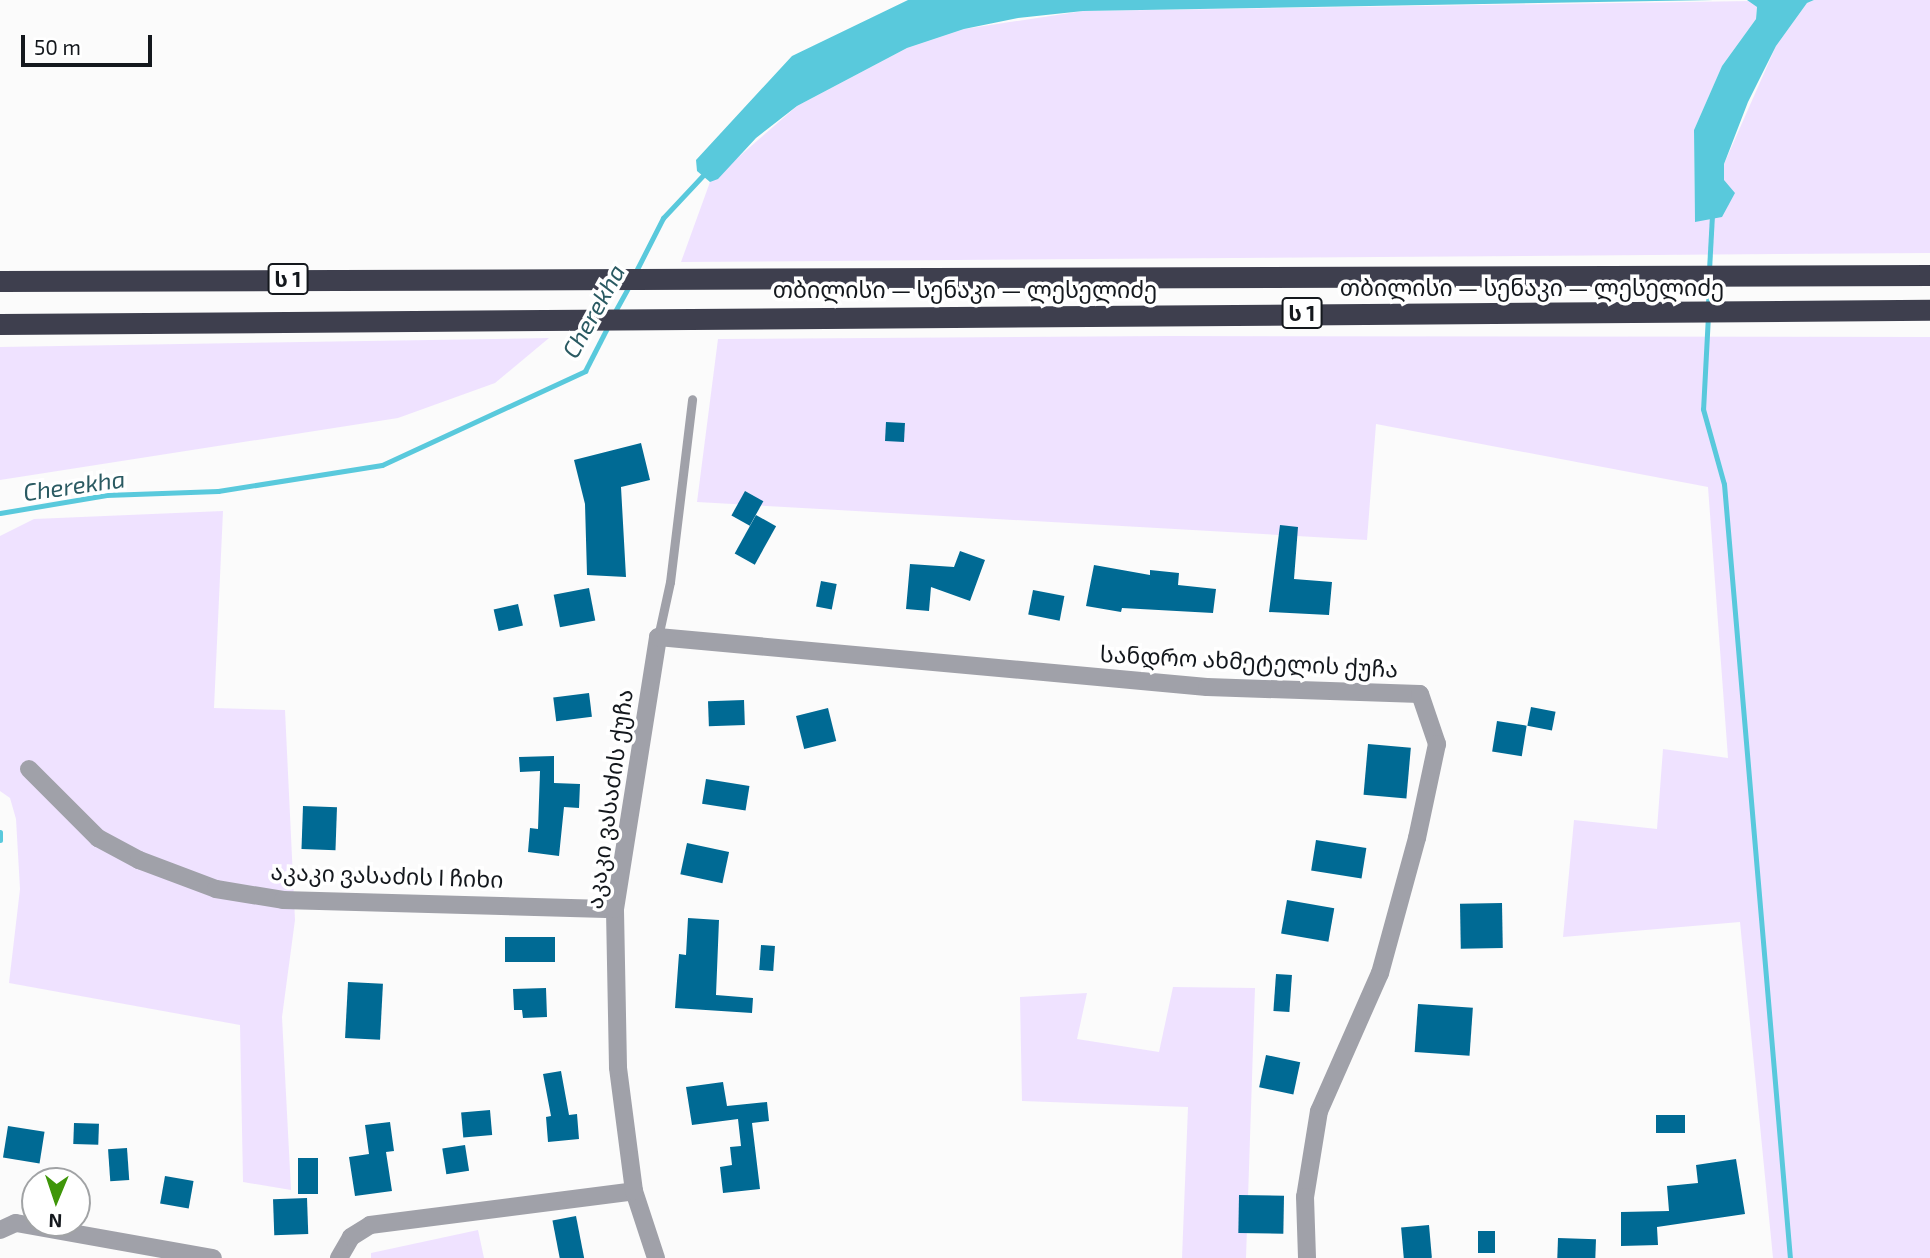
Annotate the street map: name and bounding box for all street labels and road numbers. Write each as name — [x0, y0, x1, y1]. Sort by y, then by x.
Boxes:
road number: ს 1 — [267, 262, 309, 296]
street label: თბილისი — სენაკი — ლესელიძე — [1340, 273, 1724, 301]
street label: თბილისი — სენაკი — ლესელიძე — [773, 275, 1157, 303]
road number: ს 1 — [1281, 296, 1323, 330]
street label: სანდრო ახმეტელის ქუჩა — [1099, 639, 1399, 683]
street label: აკაკი ვასაძის ქუჩა — [580, 687, 638, 911]
street label: აკაკი ვასაძის I ჩიხი — [270, 857, 504, 893]

